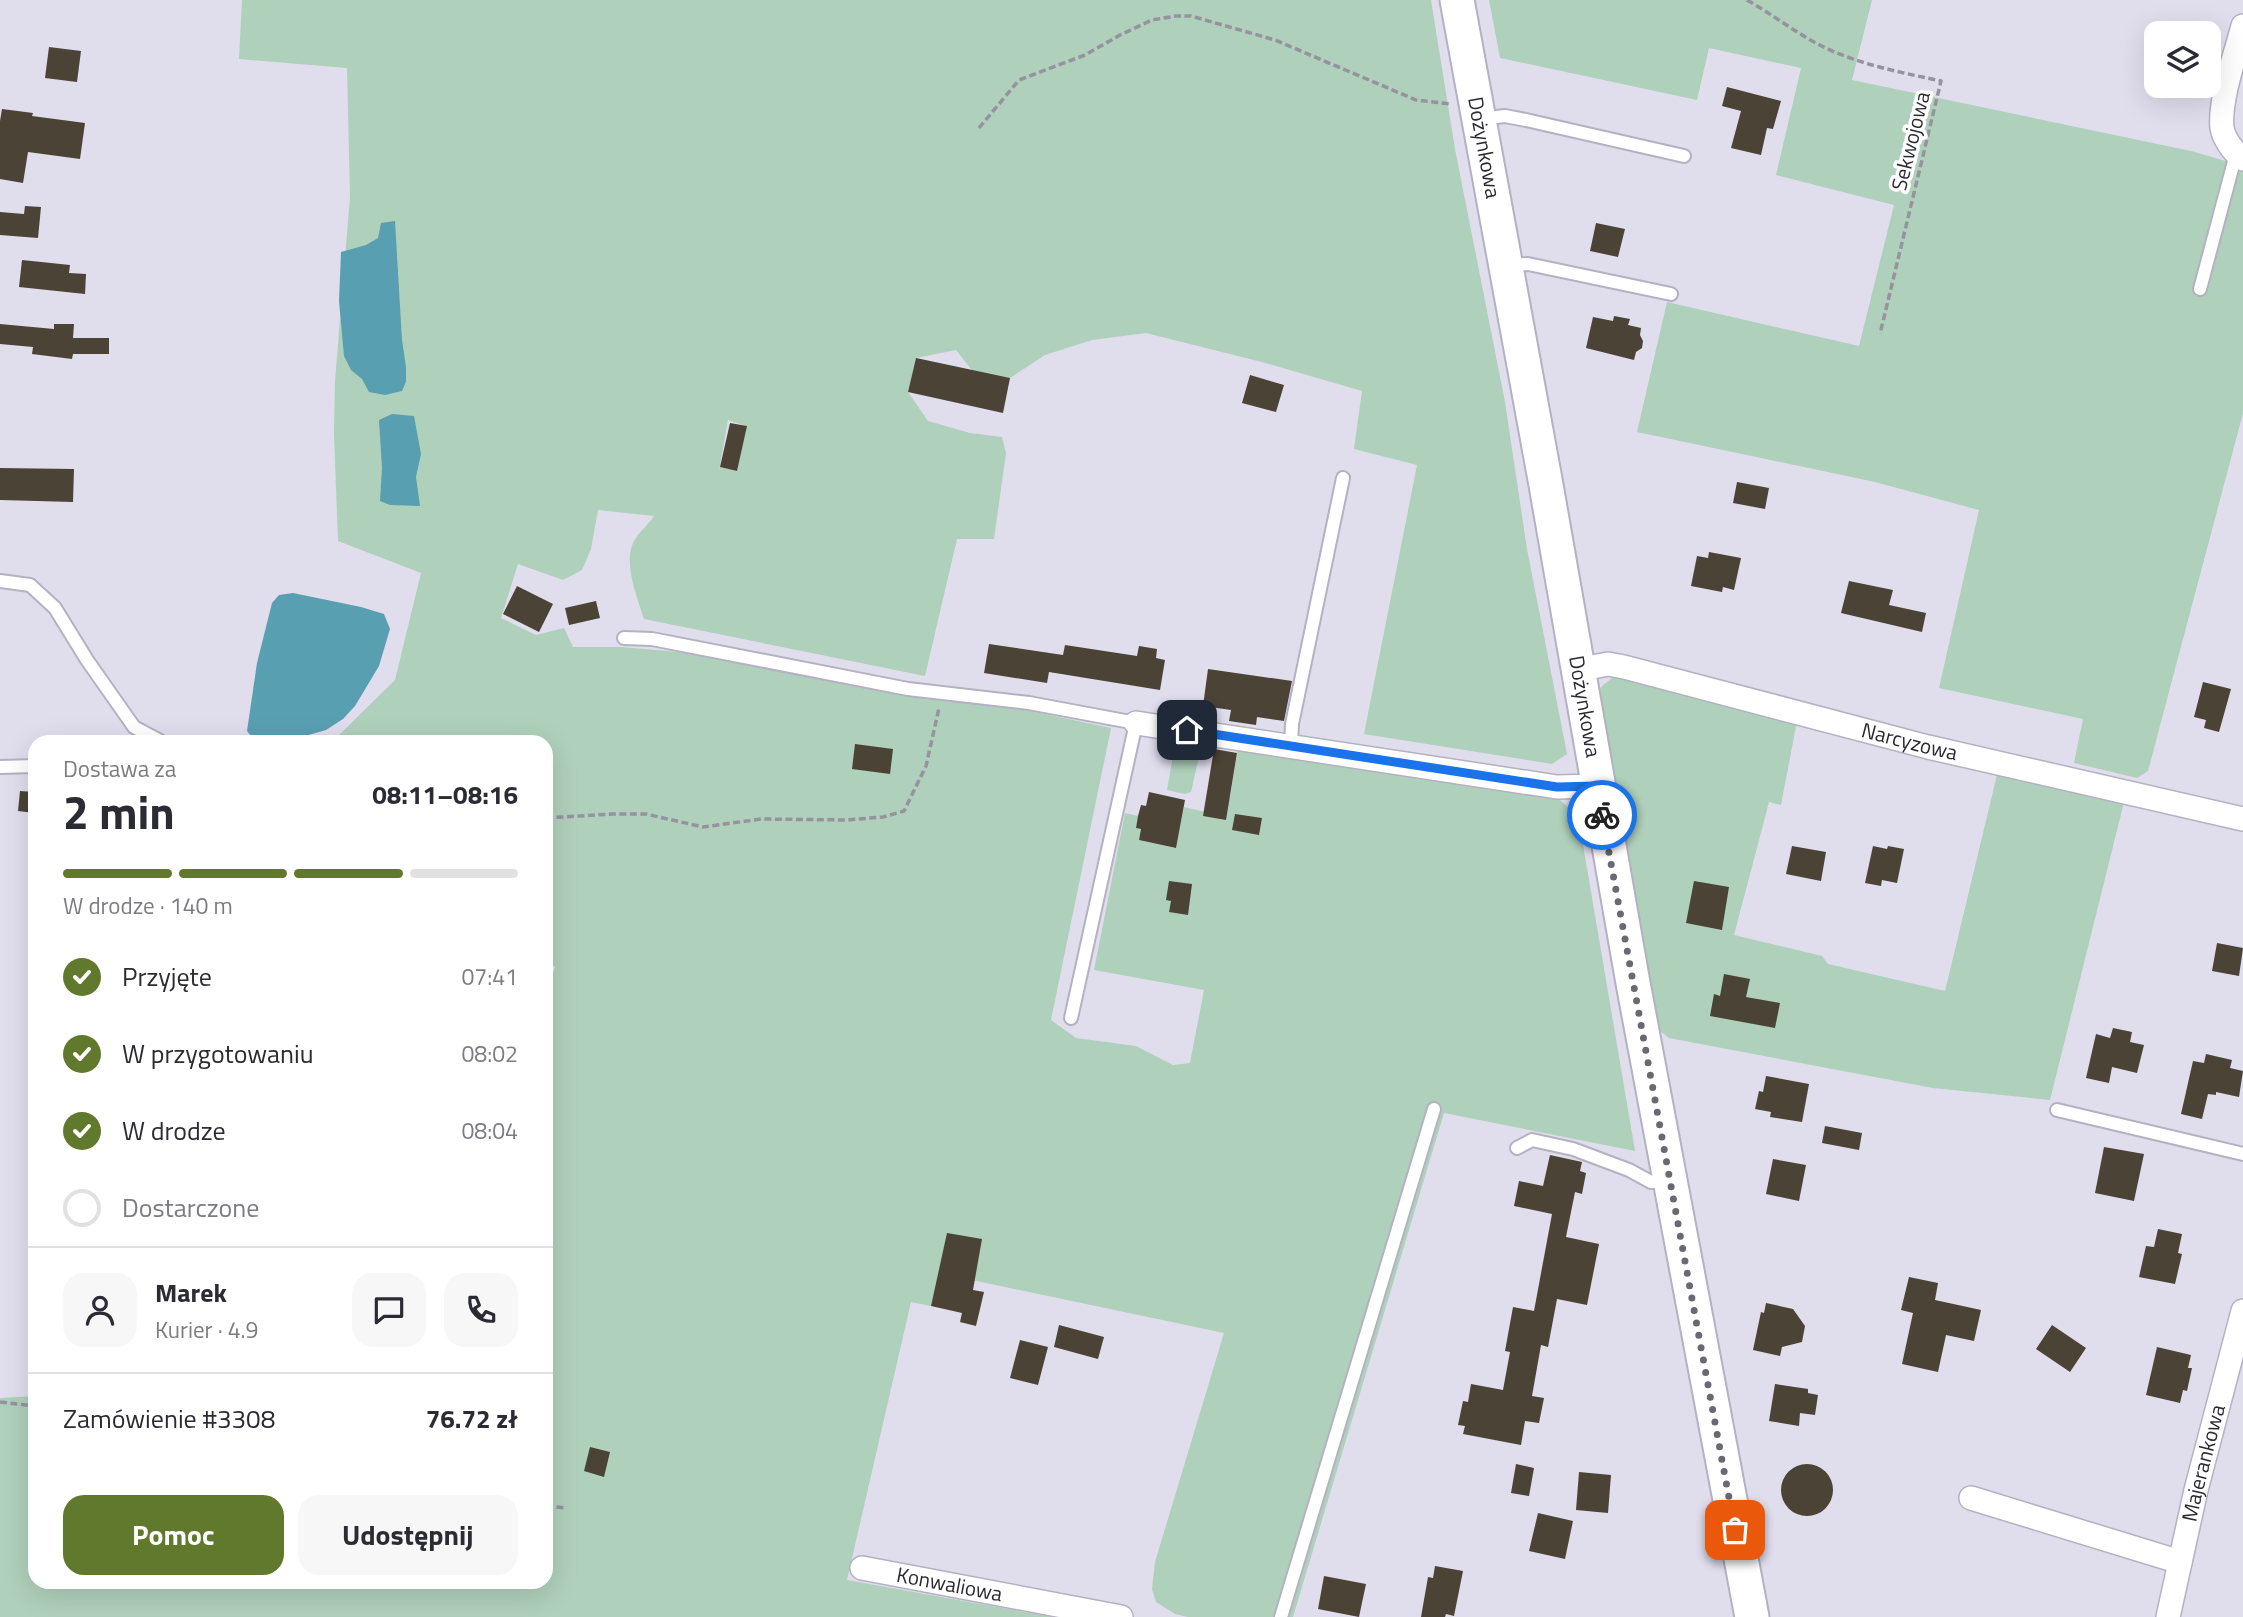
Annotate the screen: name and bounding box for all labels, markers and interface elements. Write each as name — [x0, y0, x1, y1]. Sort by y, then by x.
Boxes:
map controls — [2144, 21, 2221, 98]
button: layers — [2144, 21, 2221, 98]
street label: Sekwojowa — [1882, 87, 1938, 194]
street label: Dożynkowa — [1460, 94, 1510, 201]
street label: Dożynkowa — [1561, 653, 1610, 760]
pin — [1157, 700, 1217, 760]
icon: home — [1168, 711, 1206, 749]
street label: Narcyzowa — [1858, 713, 1961, 768]
text: Dostawa za — [63, 751, 176, 786]
text: 08:11–08:16 — [372, 775, 518, 814]
text: 2 min — [63, 777, 175, 847]
courier — [1567, 780, 1637, 850]
icon: bike — [1583, 796, 1621, 834]
text: W drodze · 140 m — [63, 888, 233, 923]
text: Przyjęte — [122, 957, 212, 996]
icon: check — [63, 958, 101, 996]
text: 07:41 — [461, 959, 518, 994]
text: W przygotowaniu — [122, 1034, 313, 1073]
icon: check — [63, 1035, 101, 1073]
text: 08:02 — [461, 1036, 518, 1071]
text: W drodze — [122, 1111, 226, 1150]
icon: check — [63, 1112, 101, 1150]
text: 08:04 — [461, 1113, 518, 1148]
text: Dostarczone — [122, 1188, 259, 1227]
button: person — [63, 1273, 137, 1347]
text: Marek — [155, 1273, 227, 1312]
button: chat — [352, 1273, 426, 1347]
button: phone — [444, 1273, 518, 1347]
text: Kurier · 4.9 — [155, 1312, 258, 1347]
text: Zamówienie #3308 — [63, 1399, 275, 1438]
text: 76.72 zł — [426, 1399, 518, 1438]
street label: Majerankowa — [2173, 1400, 2233, 1524]
button: Pomoc — [63, 1495, 284, 1575]
button: Udostępnij — [298, 1495, 518, 1575]
pin — [1705, 1500, 1765, 1560]
icon: bag — [1716, 1511, 1754, 1549]
street label: Konwaliowa — [894, 1558, 1006, 1609]

